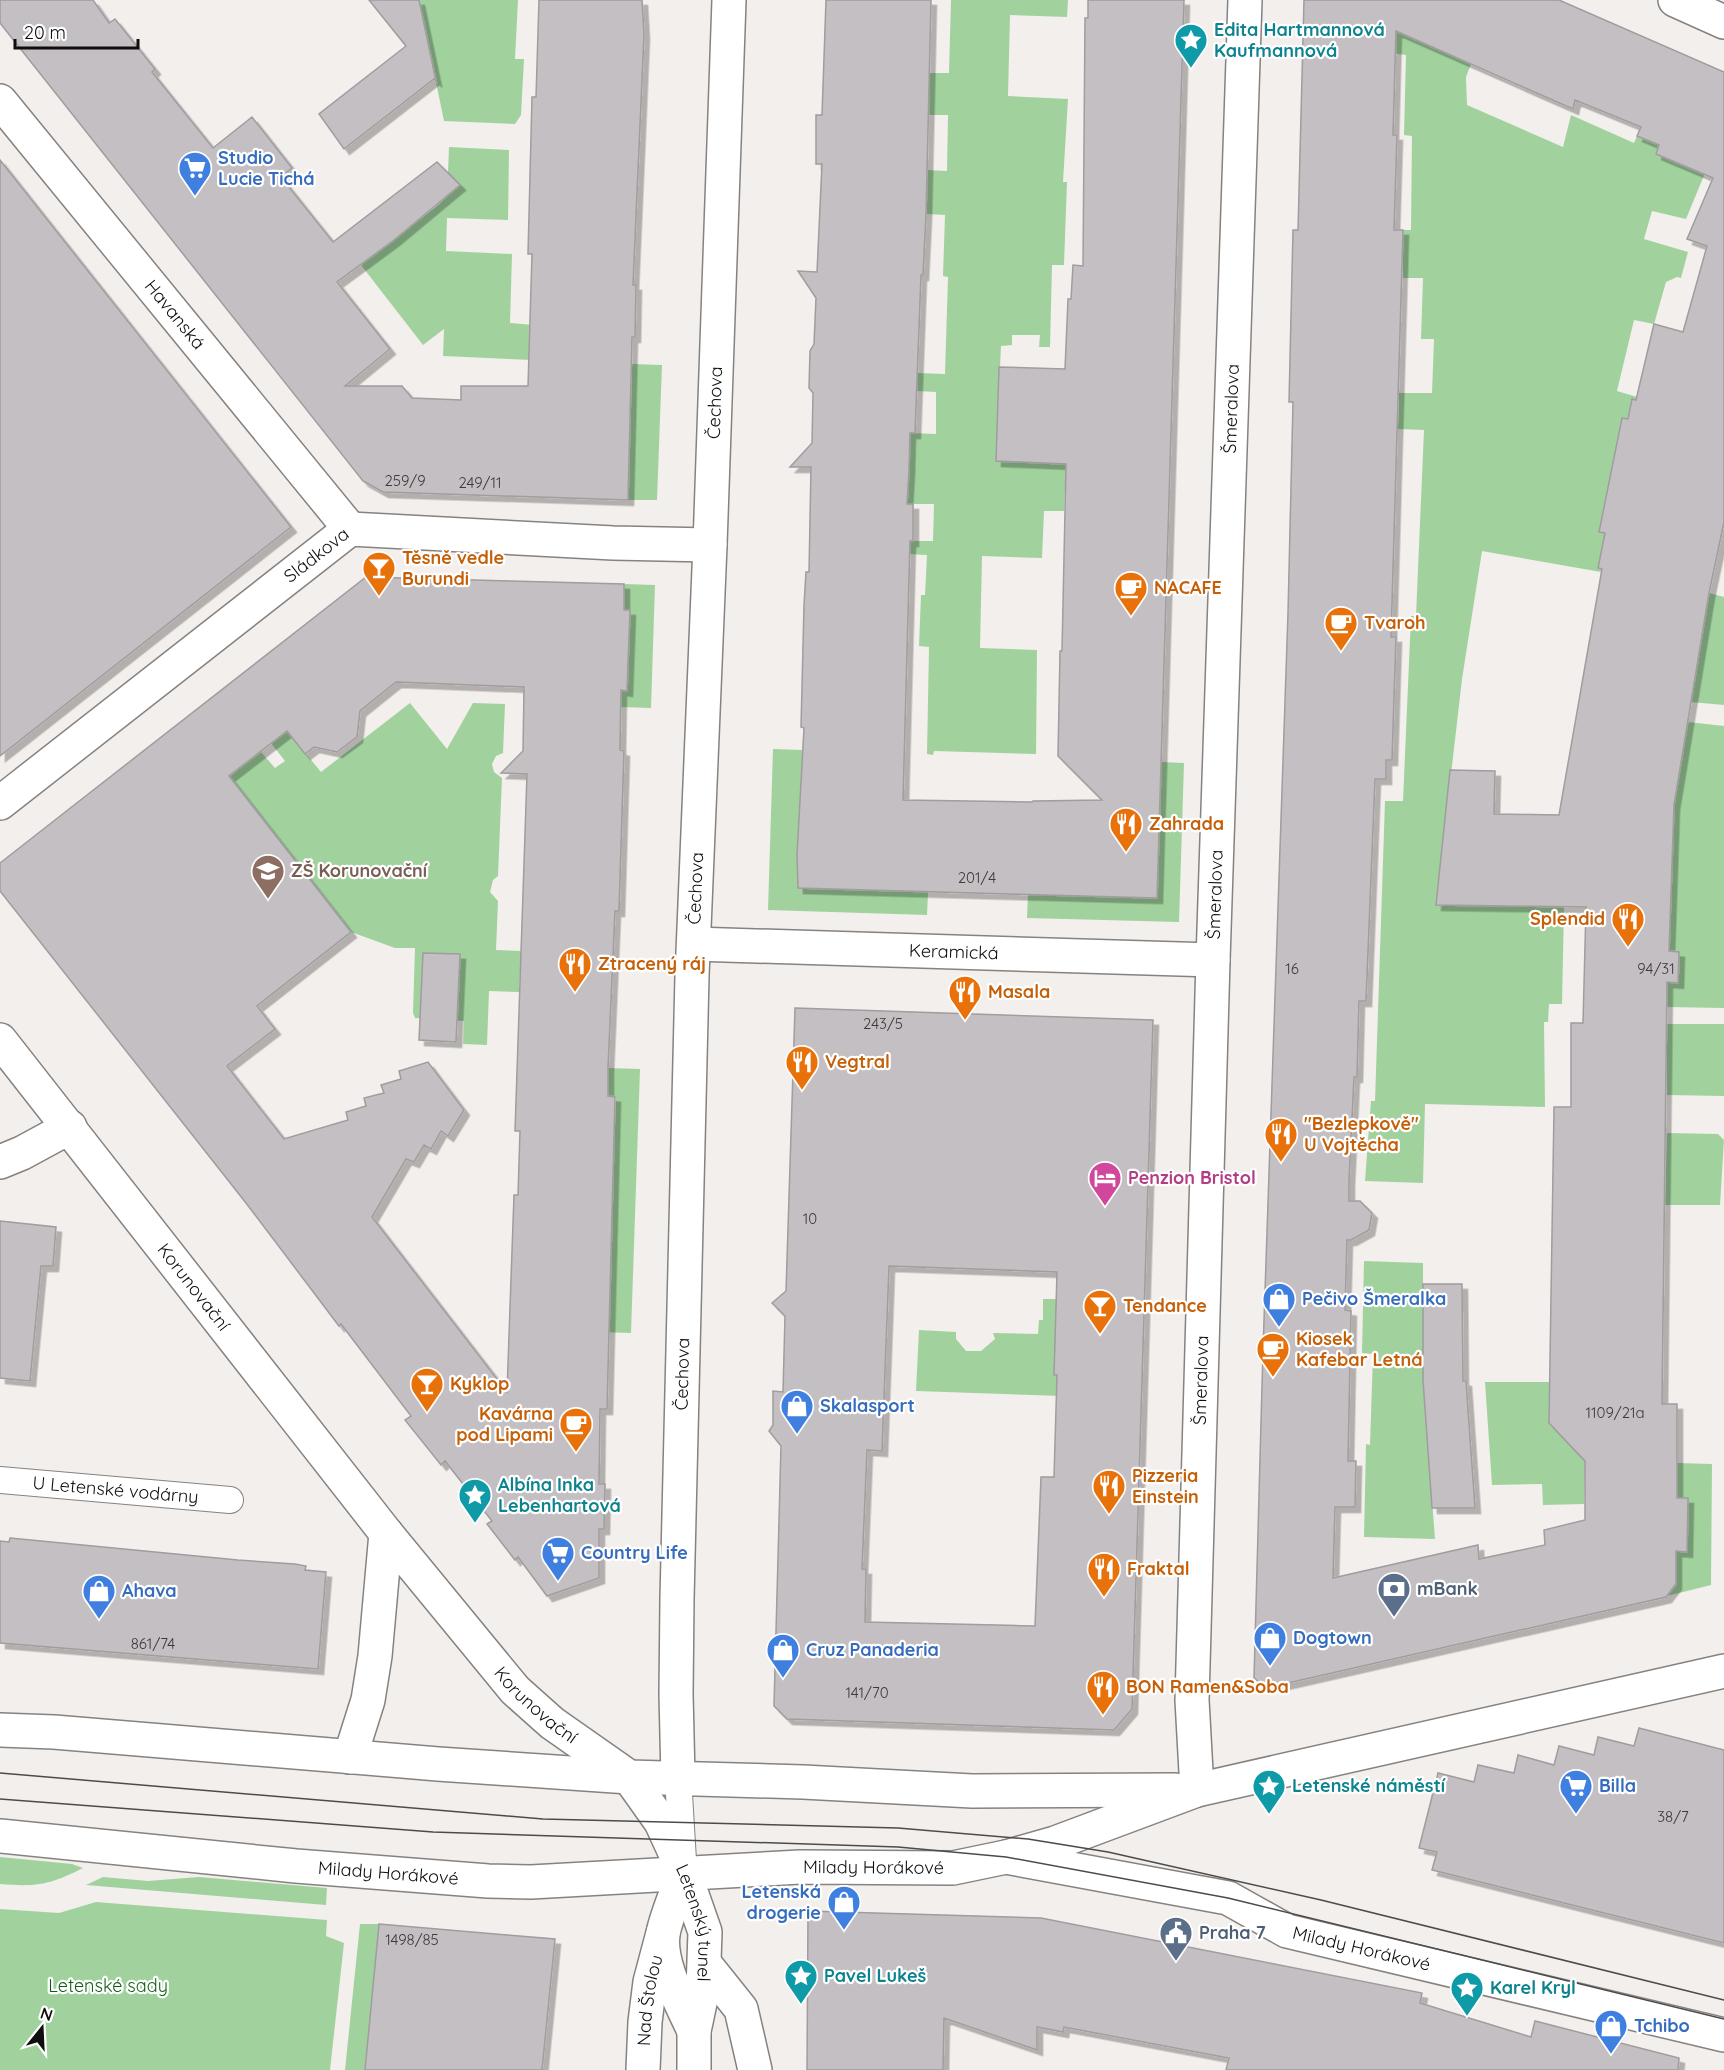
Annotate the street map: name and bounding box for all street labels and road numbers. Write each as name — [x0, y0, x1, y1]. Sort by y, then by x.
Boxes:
street label: Havanská — [140, 275, 210, 354]
street label: Šmeralova — [1218, 364, 1244, 454]
street label: Čechova — [702, 366, 727, 439]
street label: Sládkova — [279, 522, 353, 587]
street label: Šmeralova — [1202, 849, 1228, 940]
street label: Čechova — [682, 851, 708, 925]
street label: Keramická — [909, 939, 999, 964]
street label: Korunovační — [153, 1238, 235, 1335]
street label: Šmeralova — [1188, 1335, 1213, 1425]
street label: Čechova — [670, 1337, 694, 1411]
street label: U Letenské vodárny — [32, 1471, 200, 1508]
street label: Korunovační — [489, 1662, 582, 1749]
street label: Milady Horákové — [803, 1855, 944, 1879]
street label: Milady Horákové — [317, 1856, 459, 1890]
street label: Letenský tunel — [671, 1860, 717, 1982]
street label: Milady Horákové — [1290, 1921, 1433, 1976]
street label: Nad Štolou — [632, 1952, 668, 2046]

